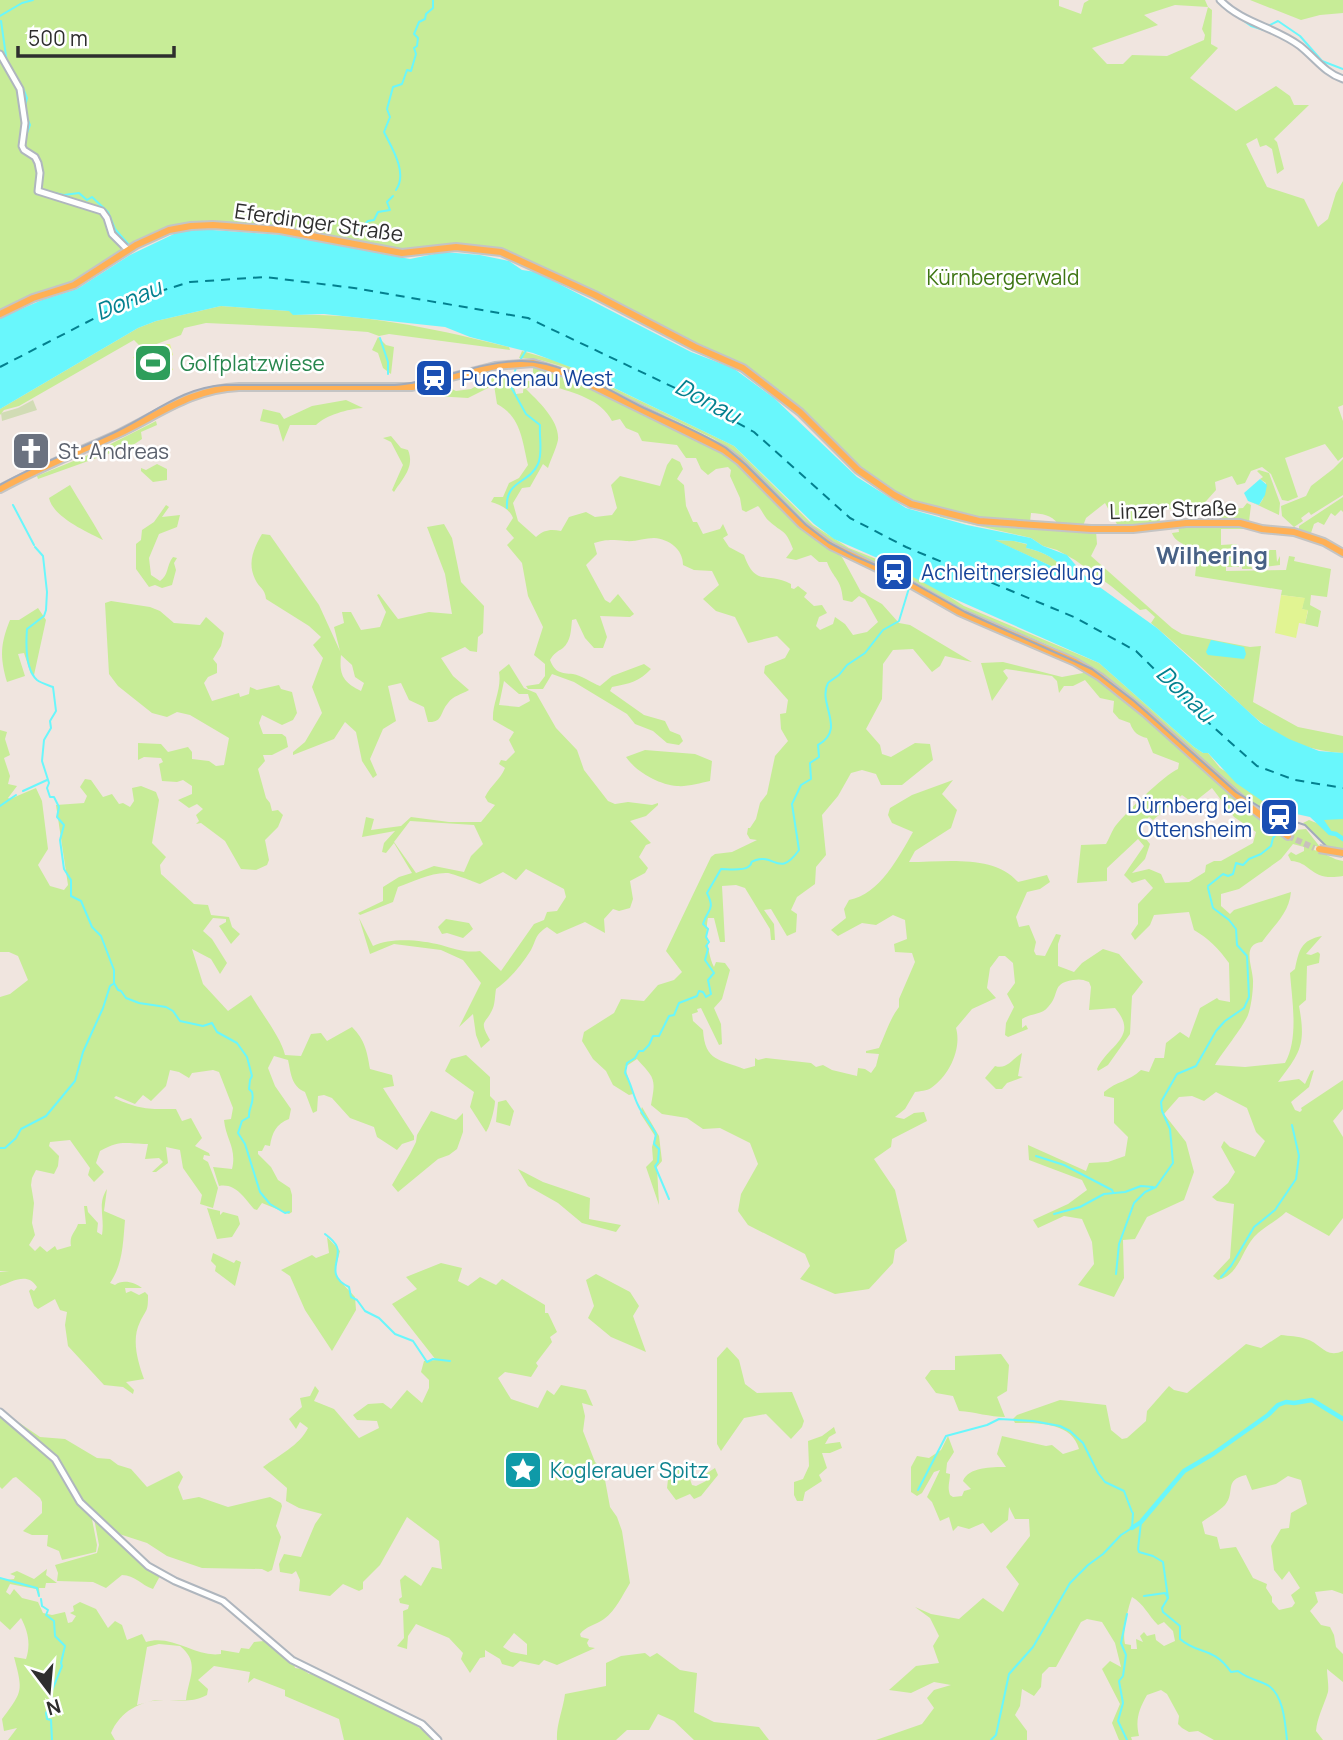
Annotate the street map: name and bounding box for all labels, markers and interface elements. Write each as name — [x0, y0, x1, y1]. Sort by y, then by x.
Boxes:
scale bar — [18, 14, 173, 58]
text: 500 m — [28, 24, 88, 52]
street label: Eferdinger Straße — [233, 196, 405, 248]
park label: Kürnbergerwald — [927, 263, 1079, 291]
water label: Donau — [90, 270, 168, 327]
sports icon: Golfplatzwiese — [132, 342, 174, 384]
place label: Golfplatzwiese — [180, 349, 325, 377]
station icon: Puchenau West — [413, 357, 455, 399]
place label: Puchenau West — [461, 364, 613, 392]
water label: Donau — [670, 370, 748, 431]
church icon: St. Andreas — [10, 430, 52, 472]
place label: St. Andreas — [58, 437, 169, 465]
street label: Linzer Straße — [1109, 493, 1237, 525]
district label: Wilhering — [1156, 538, 1268, 571]
station icon: Achleitnersiedlung — [873, 551, 915, 593]
place label: Achleitnersiedlung — [921, 558, 1104, 586]
water label: Donau — [1150, 657, 1224, 730]
place label: Dürnberg bei Ottensheim — [1127, 791, 1252, 843]
station icon: Dürnberg bei Ottensheim — [1258, 796, 1300, 838]
place icon: Koglerauer Spitz — [502, 1449, 544, 1491]
place label: Koglerauer Spitz — [550, 1456, 709, 1484]
north arrow — [14, 1656, 84, 1726]
text: N — [44, 1693, 64, 1722]

